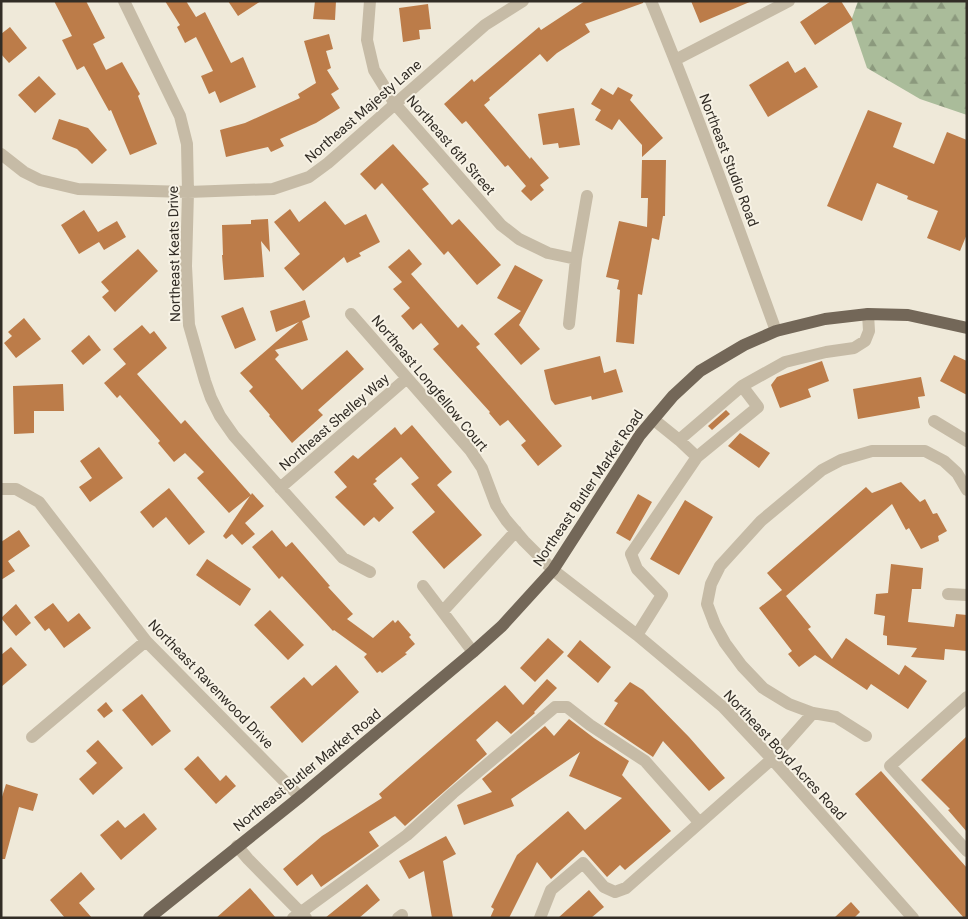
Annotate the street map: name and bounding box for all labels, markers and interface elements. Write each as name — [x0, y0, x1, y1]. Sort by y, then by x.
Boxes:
street label: Northeast Majesty Lane — [302, 56, 424, 166]
street label: Northeast Studio Road — [696, 91, 762, 229]
street label: Northeast 6th Street — [404, 92, 499, 198]
street label: Northeast Keats Drive — [165, 186, 183, 322]
street label: Northeast Longfellow Court — [369, 312, 492, 454]
street label: Northeast Shelley Way — [276, 370, 392, 474]
street label: Northeast Butler Market Road — [530, 407, 646, 569]
street label: Northeast Ravenwood Drive — [145, 616, 277, 752]
street label: Northeast Boyd Acres Road — [721, 687, 849, 823]
street label: Northeast Butler Market Road — [230, 706, 384, 834]

